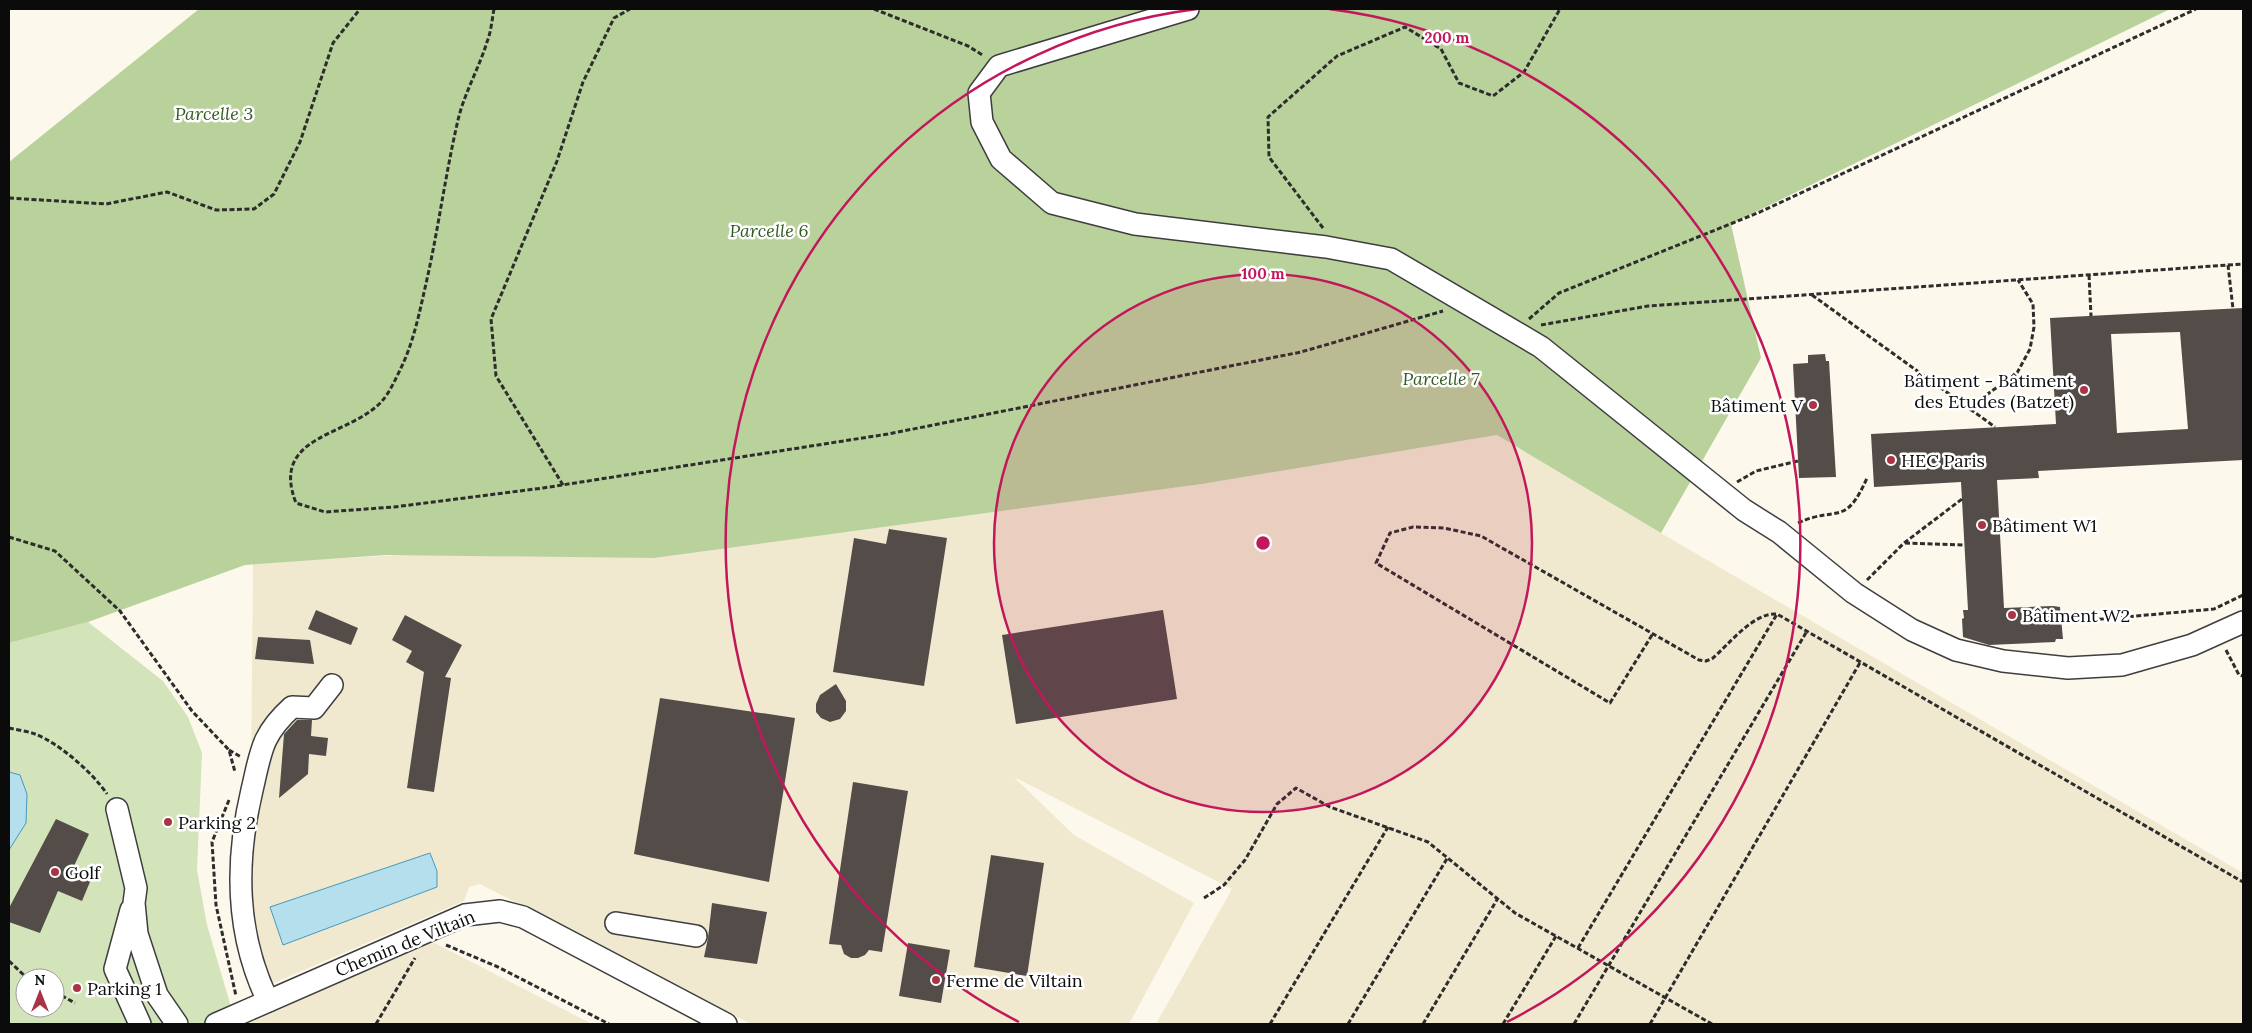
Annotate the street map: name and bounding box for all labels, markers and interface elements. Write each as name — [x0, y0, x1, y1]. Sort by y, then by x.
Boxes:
text: 200 m — [1425, 28, 1470, 47]
park label: Parcelle 3 — [175, 102, 253, 125]
park label: Parcelle 6 — [730, 219, 808, 242]
text: 100 m — [1242, 264, 1285, 283]
park label: Parcelle 7 — [1402, 367, 1480, 390]
place label: Bâtiment - Bâtiment des Etudes (Batzet) — [1904, 369, 2074, 413]
marker: Bâtiment - Bâtiment des Etudes (Batzet) — [2078, 384, 2090, 396]
place label: Bâtiment V — [1711, 394, 1804, 417]
marker: Bâtiment V — [1807, 399, 1819, 411]
place label: HEC Paris — [1901, 449, 1985, 472]
marker: HEC Paris — [1885, 454, 1897, 466]
place label: Bâtiment W1 — [1992, 514, 2097, 537]
marker: Bâtiment W1 — [1976, 519, 1988, 531]
centre of rings — [1254, 534, 1272, 552]
place label: Bâtiment W2 — [2022, 604, 2130, 627]
marker: Bâtiment W2 — [2006, 609, 2018, 621]
place label: Parking 2 — [178, 811, 256, 834]
marker: Parking 2 — [162, 816, 174, 828]
place label: Golf — [65, 861, 102, 884]
marker: Golf — [49, 866, 61, 878]
street label: Chemin de Viltain — [332, 904, 478, 982]
north arrow — [15, 968, 65, 1018]
place label: Ferme de Viltain — [946, 969, 1083, 992]
text: N — [35, 971, 46, 989]
marker: Ferme de Viltain — [930, 974, 942, 986]
place label: Parking 1 — [87, 977, 162, 1000]
marker: Parking 1 — [71, 982, 83, 994]

